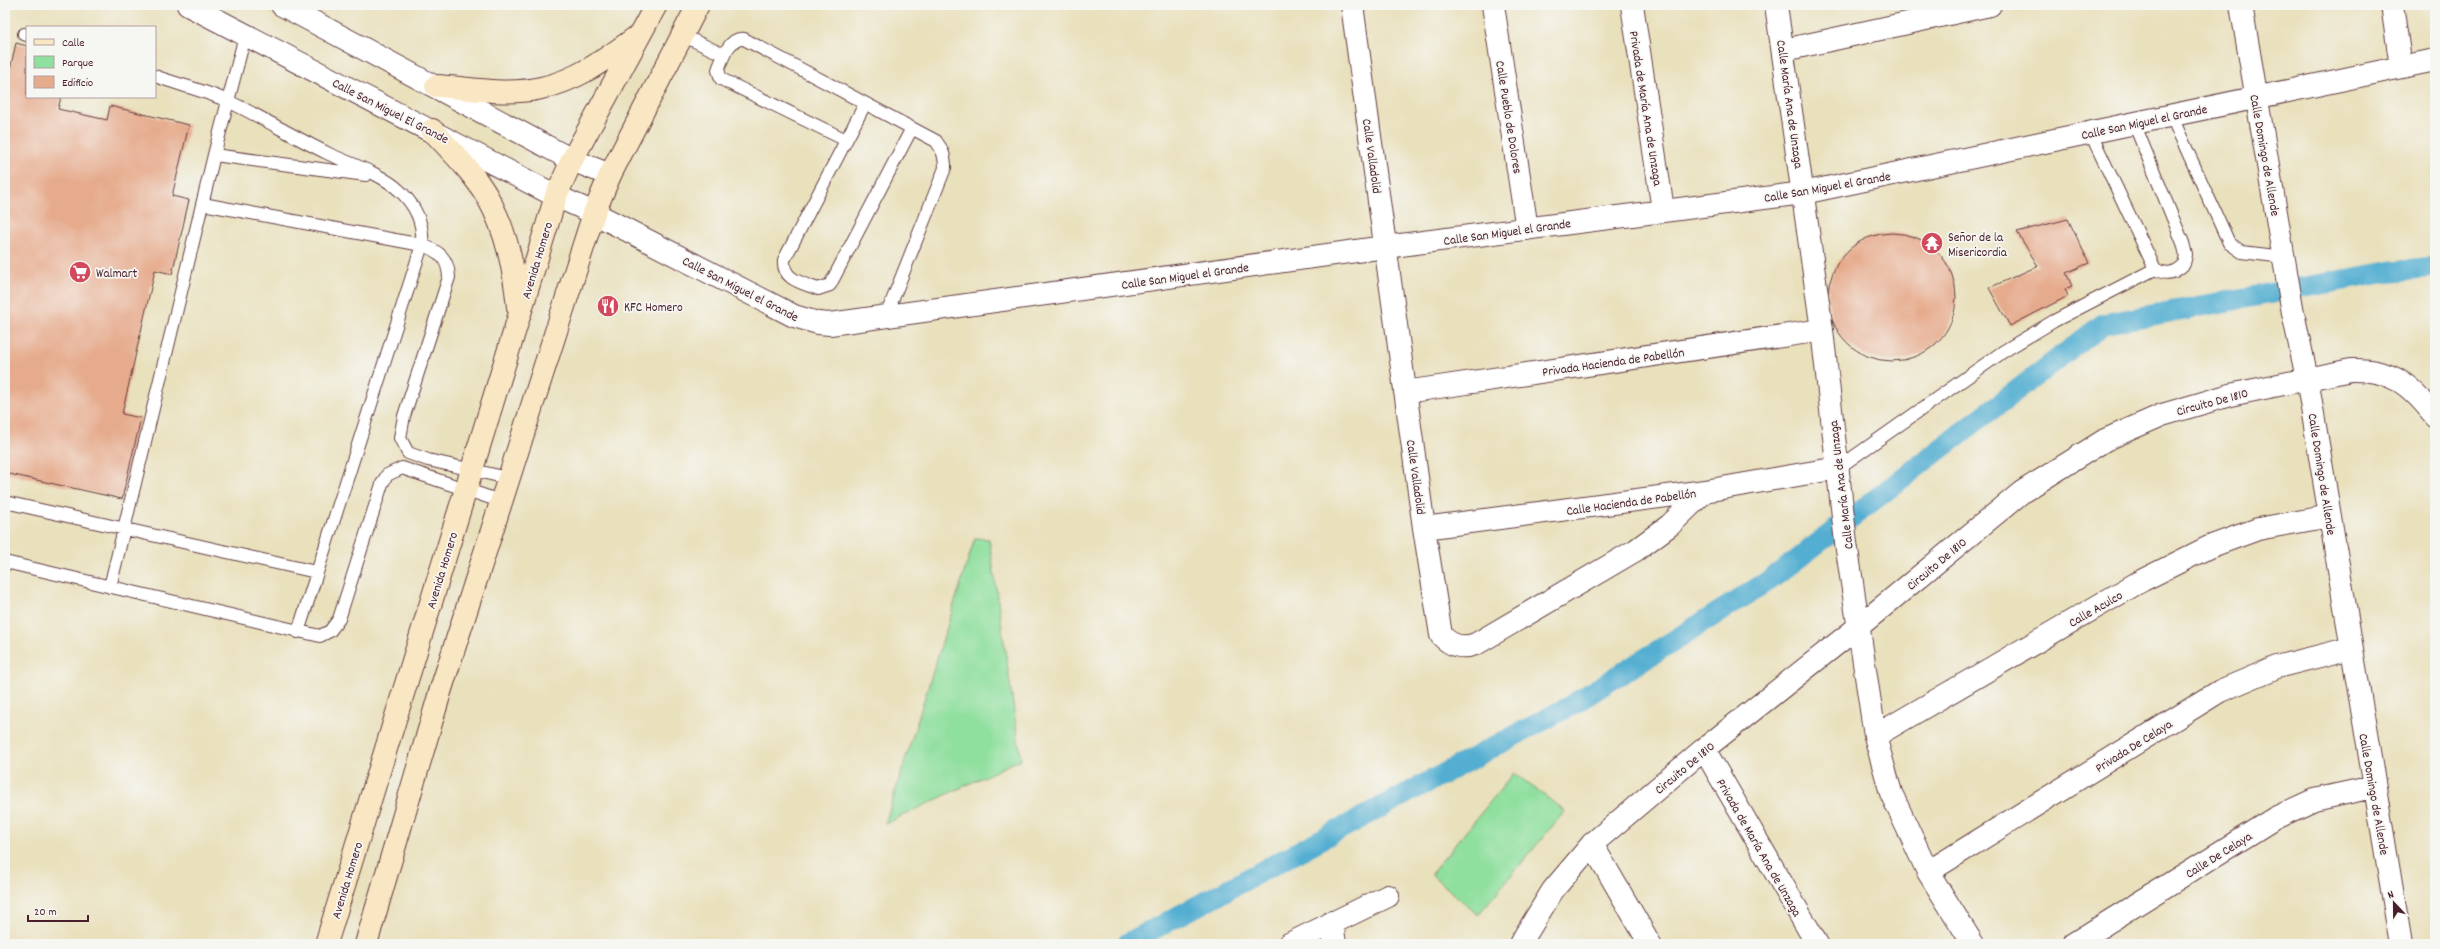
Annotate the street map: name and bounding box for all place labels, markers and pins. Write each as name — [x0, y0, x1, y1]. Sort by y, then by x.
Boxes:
place label: Señor de la Misericordia — [1948, 229, 2008, 263]
temple icon: Señor de la Misericordia — [1919, 230, 1945, 256]
supermarket icon: Walmart — [67, 259, 93, 285]
place label: Walmart — [96, 265, 138, 284]
restaurant icon: KFC Homero — [595, 293, 621, 319]
place label: KFC Homero — [624, 299, 683, 318]

